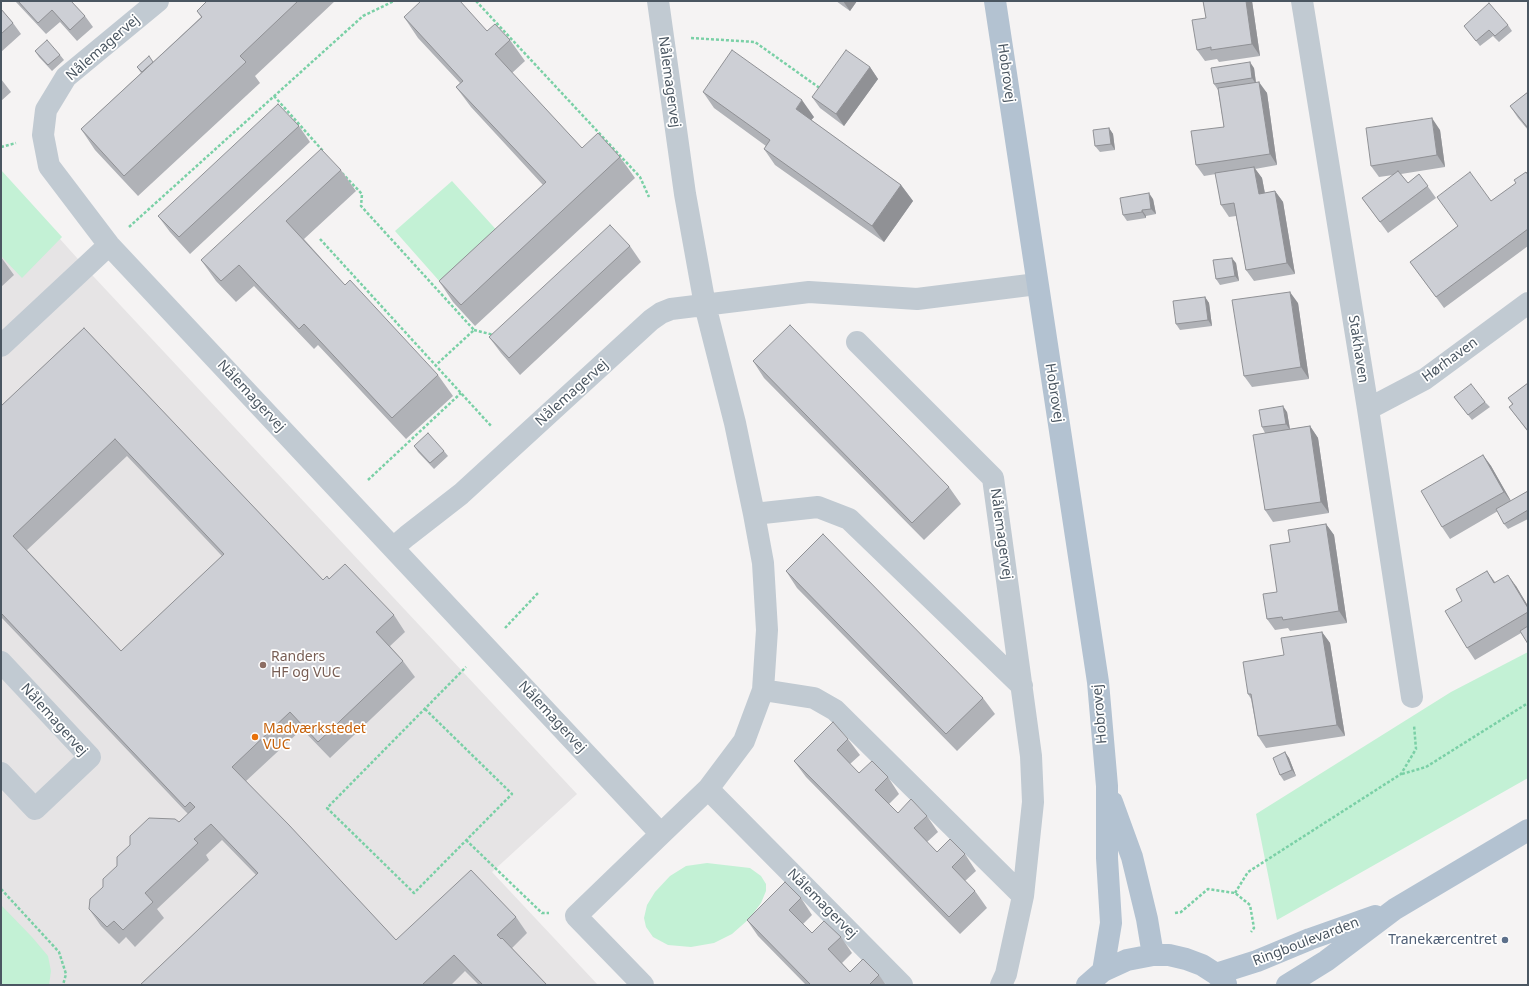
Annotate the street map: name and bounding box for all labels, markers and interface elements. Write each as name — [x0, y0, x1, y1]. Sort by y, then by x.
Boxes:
street label: Nålemagervej — [63, 12, 143, 84]
street label: Nålemagervej — [654, 35, 684, 129]
street label: Hobrovej — [994, 42, 1018, 104]
street label: Stakhaven — [1344, 314, 1372, 384]
street label: Hørhaven — [1419, 334, 1481, 386]
street label: Nålemagervej — [532, 356, 612, 430]
street label: Nålemagervej — [214, 357, 288, 435]
street label: Hobrovej — [1041, 362, 1067, 424]
street label: Nålemagervej — [986, 487, 1016, 581]
place label: Randers HF og VUC — [271, 649, 340, 682]
marker: Randers HF og VUC — [258, 660, 268, 670]
street label: Nålemagervej — [515, 678, 589, 756]
street label: Nålemagervej — [17, 680, 91, 760]
street label: Hobrovej — [1089, 683, 1111, 745]
place label: Madværkstedet VUC — [263, 721, 366, 754]
marker: Madværkstedet VUC — [250, 732, 260, 742]
street label: Nålemagervej — [784, 866, 860, 942]
street label: Ringboulevarden — [1251, 914, 1361, 970]
place label: Tranekærcentret — [1388, 932, 1497, 948]
marker: Tranekærcentret — [1500, 935, 1510, 945]

